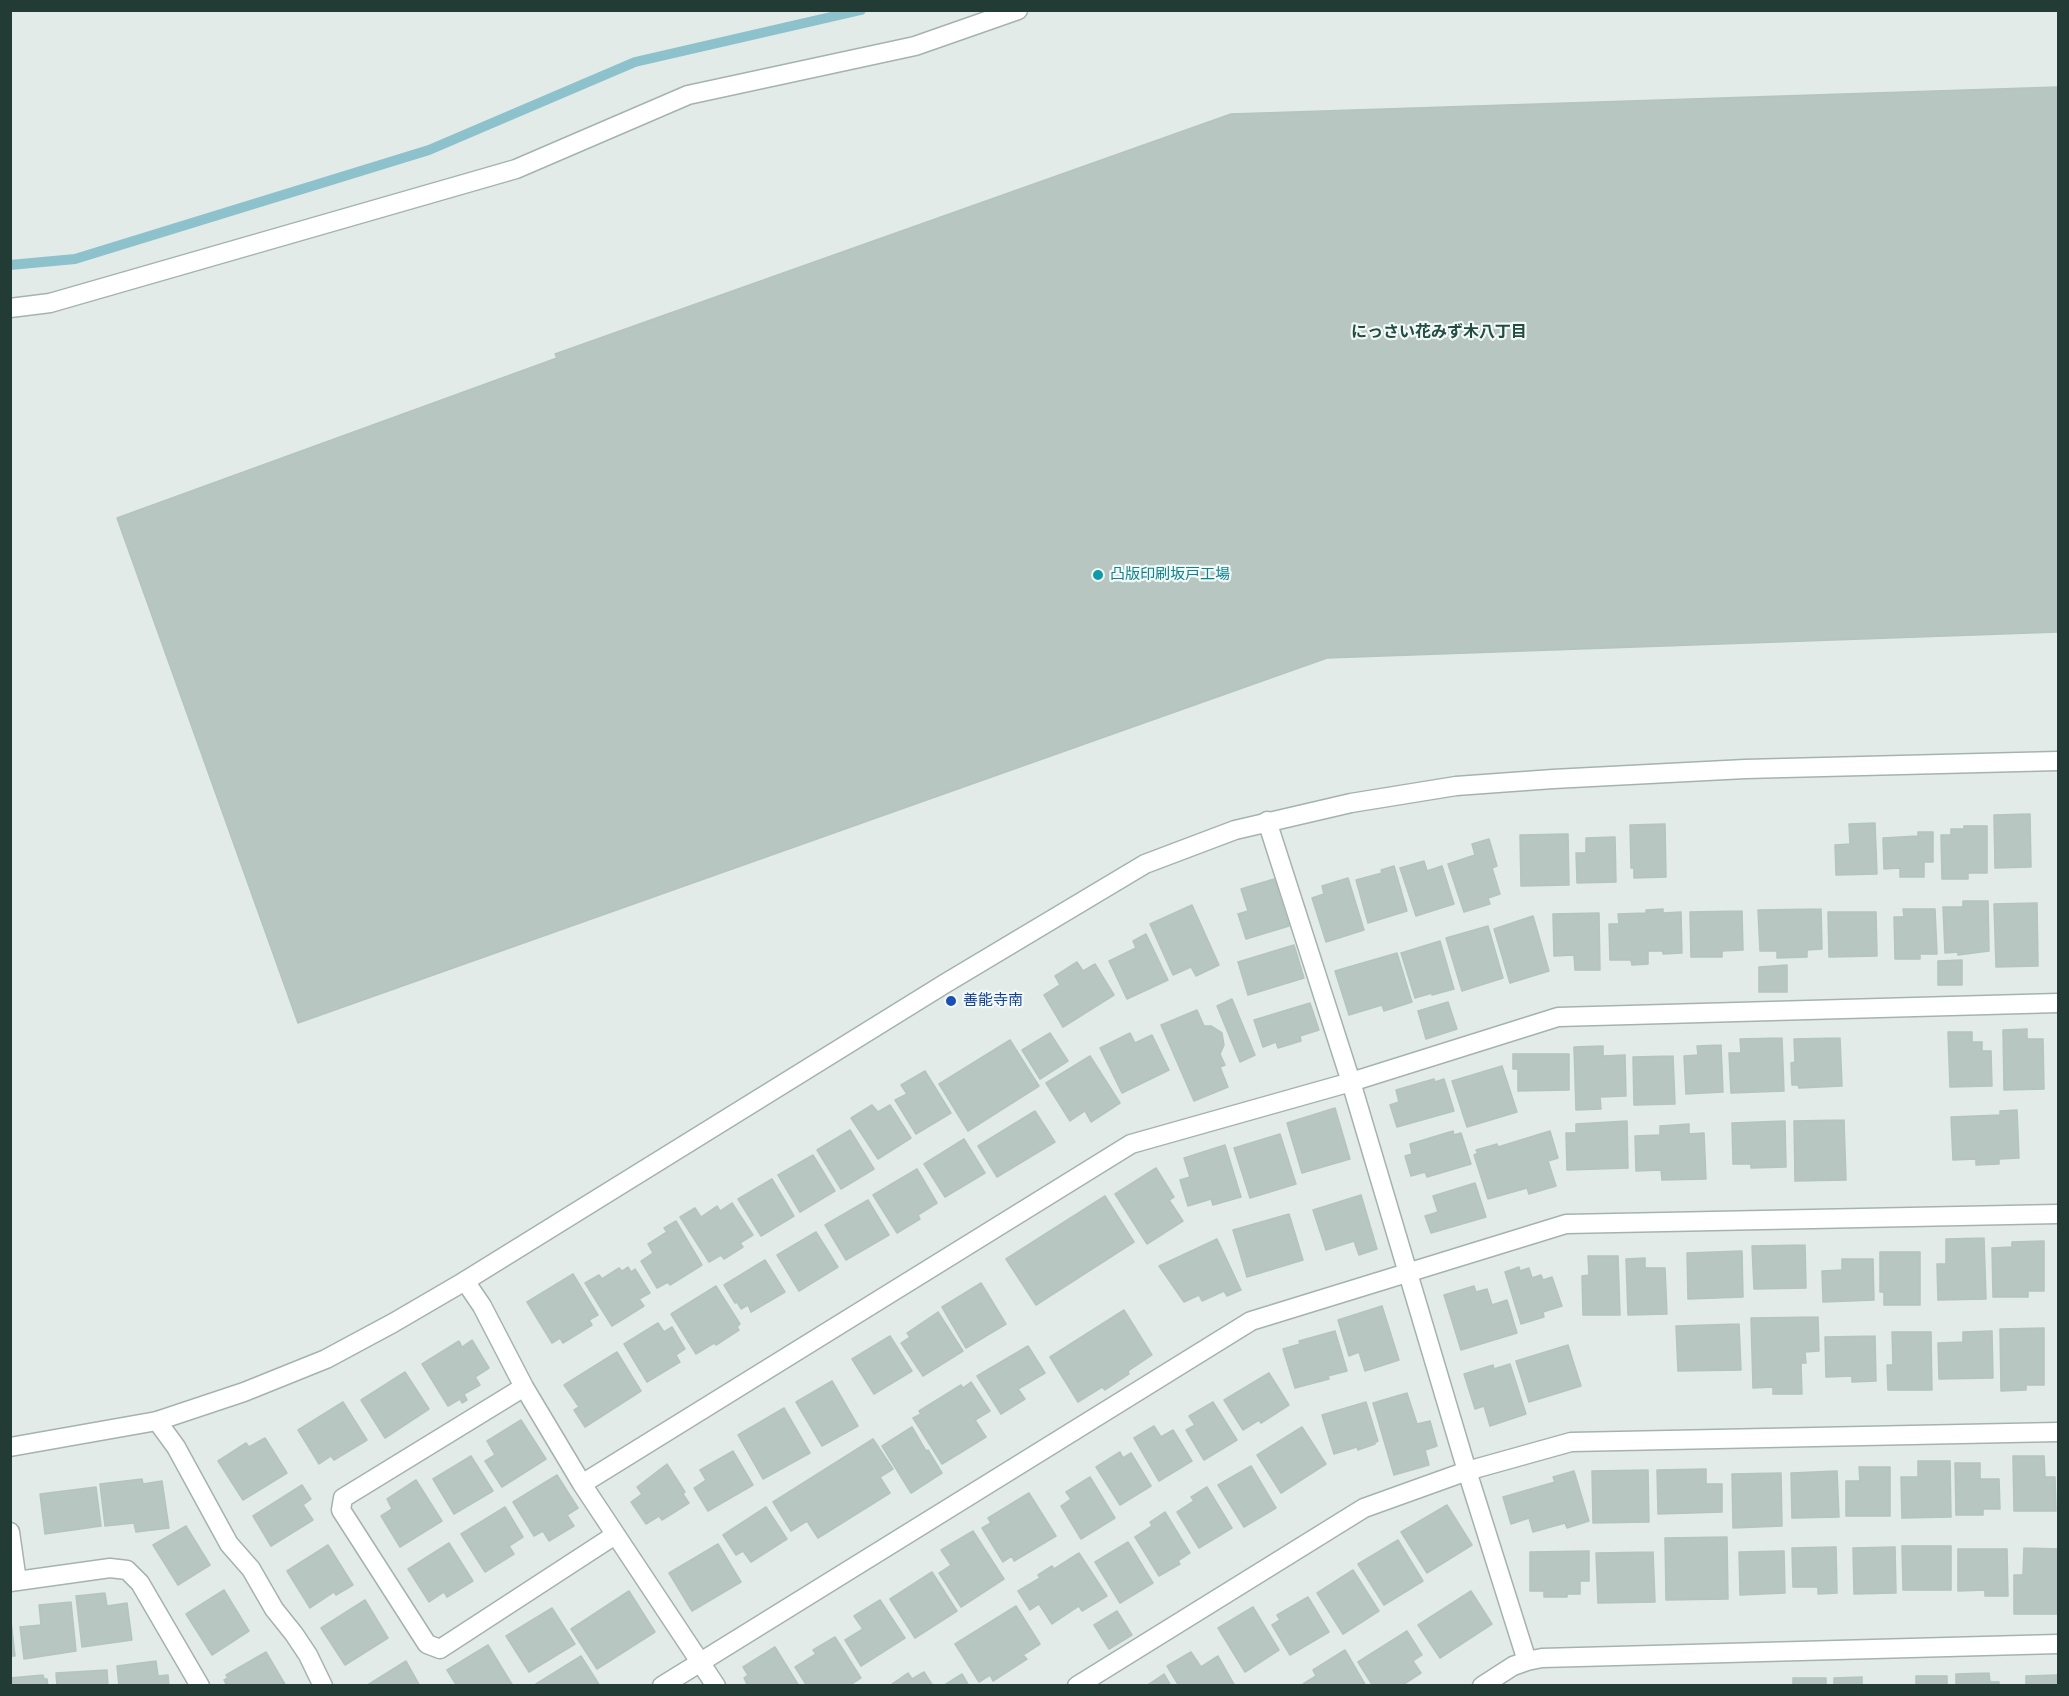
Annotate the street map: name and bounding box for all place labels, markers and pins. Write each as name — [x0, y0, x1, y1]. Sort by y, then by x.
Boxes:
place label: 凸版印刷坂戸工場 — [1110, 566, 1230, 584]
marker: 凸版印刷坂戸工場 — [1091, 568, 1105, 582]
place label: 善能寺南 — [963, 992, 1023, 1010]
marker: 善能寺南 — [944, 994, 958, 1008]

